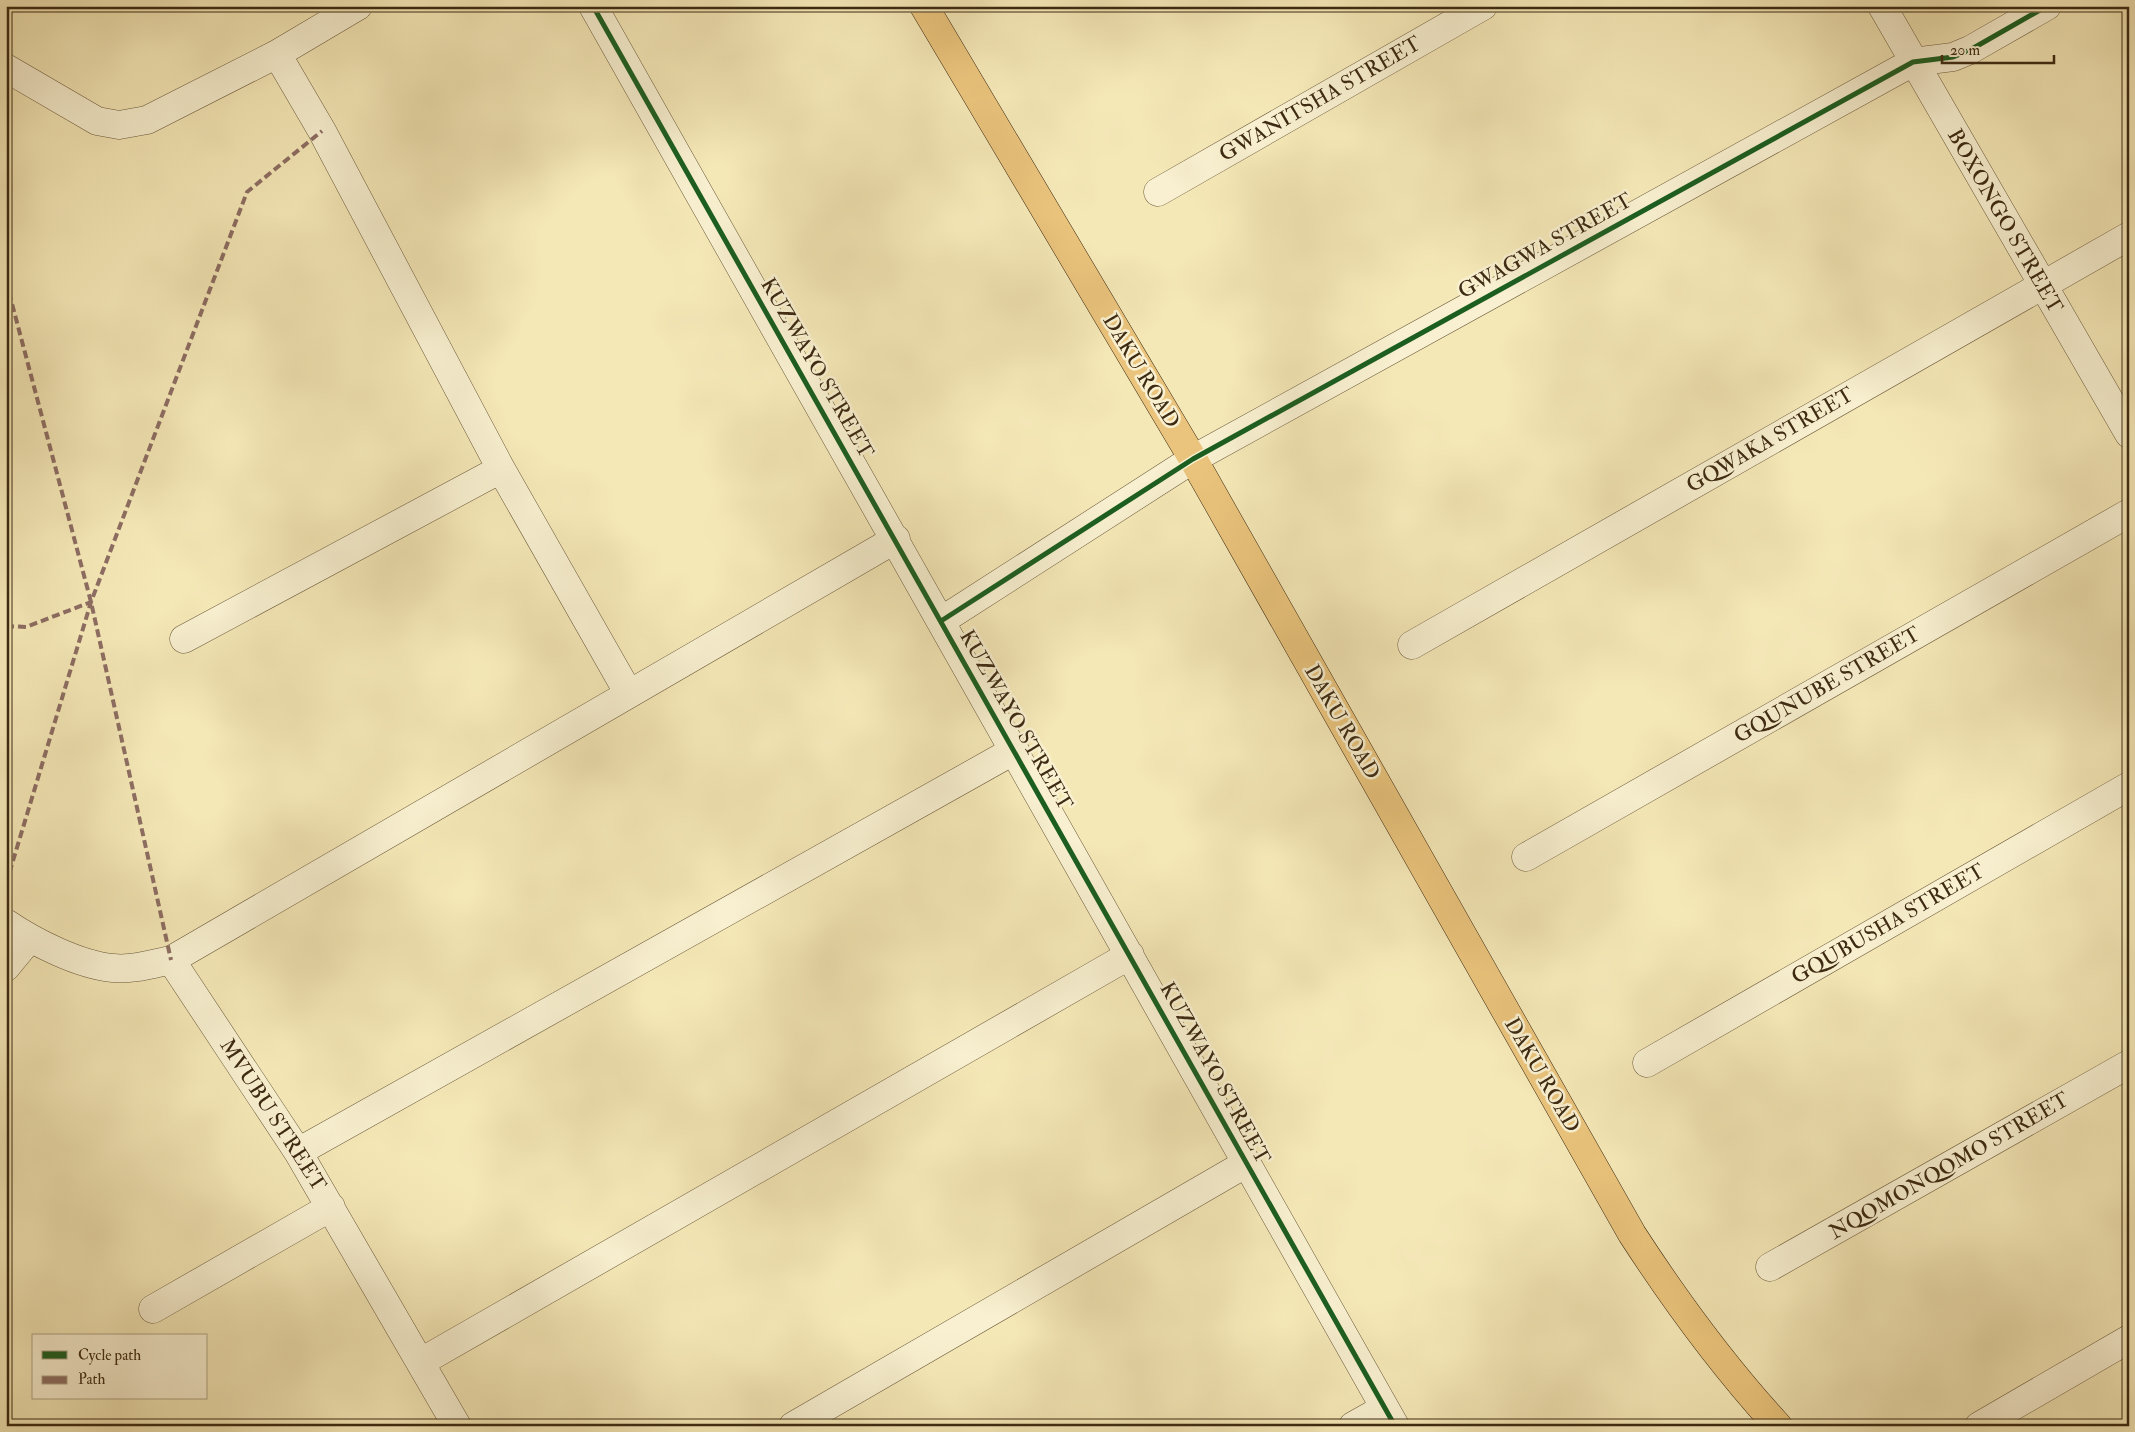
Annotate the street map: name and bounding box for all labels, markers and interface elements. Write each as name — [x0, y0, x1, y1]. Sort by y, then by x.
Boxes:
street label: GWANITSHA STREET — [1214, 30, 1426, 168]
scale bar — [1942, 32, 2055, 64]
text: 20 m — [1950, 41, 1980, 60]
street label: BOXONGO STREET — [1941, 124, 2069, 318]
street label: GWAGWA STREET — [1453, 187, 1637, 305]
street label: KUZWAYO STREET — [754, 273, 880, 463]
street label: DAKU ROAD — [1096, 309, 1186, 433]
street label: GQWAKA STREET — [1681, 381, 1859, 499]
street label: GQUNUBE STREET — [1729, 620, 1925, 749]
street label: KUZWAYO STREET — [953, 625, 1079, 815]
street label: DAKU ROAD — [1298, 660, 1386, 784]
street label: GQUBUSHA STREET — [1787, 857, 1990, 990]
street label: KUZWAYO STREET — [1154, 977, 1276, 1169]
street label: DAKU ROAD — [1498, 1013, 1586, 1137]
street label: MVUBU STREET — [214, 1034, 333, 1197]
street label: NQOMONQOMO STREET — [1824, 1086, 2074, 1246]
legend — [32, 1334, 208, 1400]
text: Cycle path — [78, 1346, 141, 1366]
text: Path — [78, 1370, 105, 1389]

